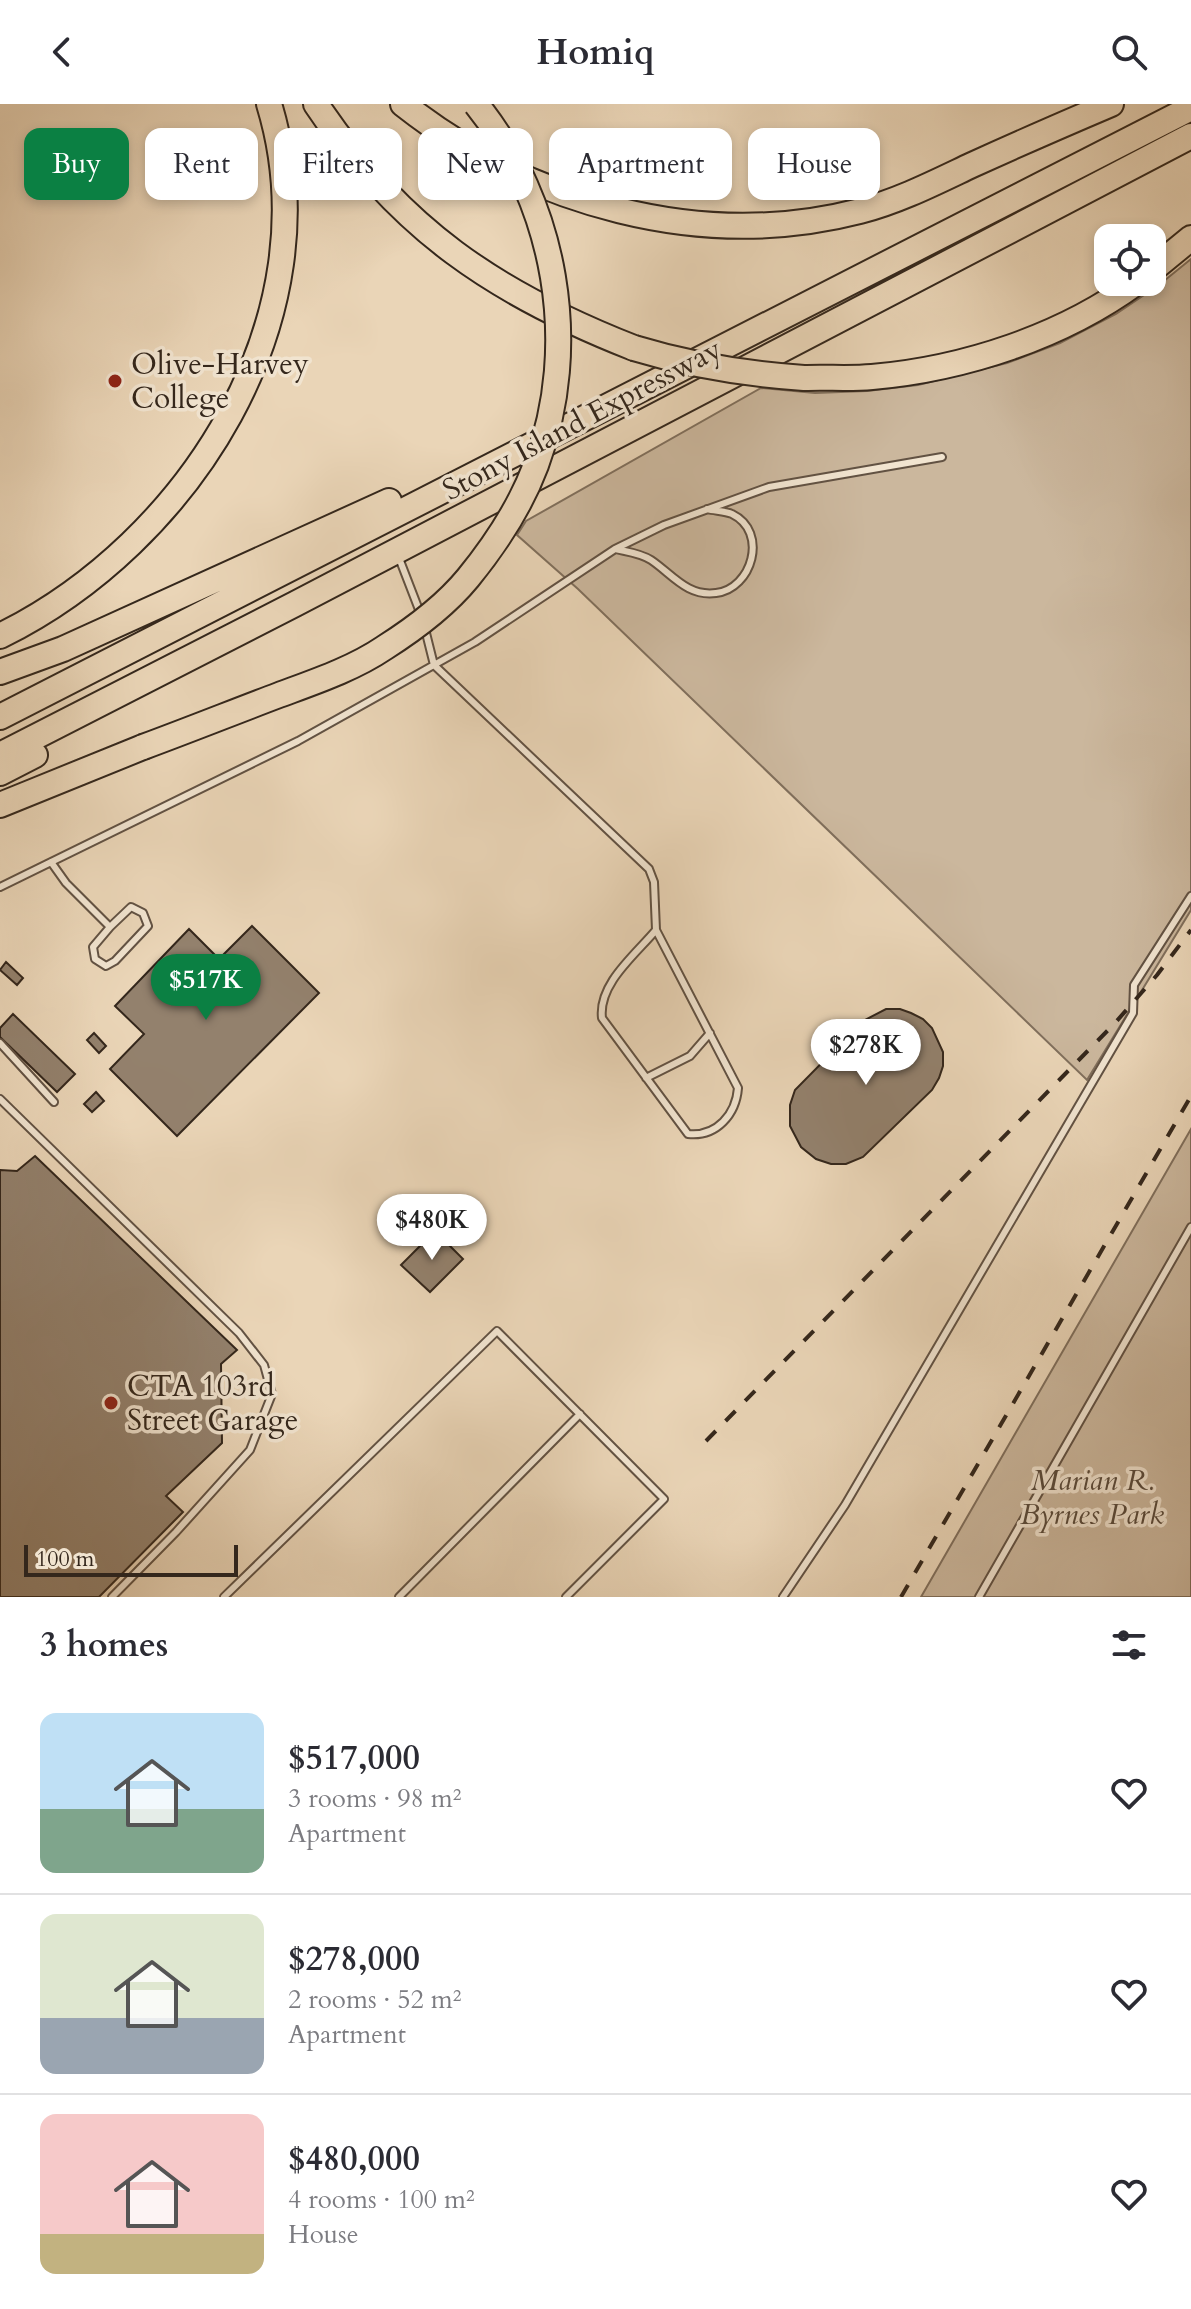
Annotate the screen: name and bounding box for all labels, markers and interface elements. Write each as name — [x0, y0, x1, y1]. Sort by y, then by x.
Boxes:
text: Homiq — [537, 28, 654, 77]
icon: back — [40, 30, 84, 74]
icon: search — [1107, 30, 1151, 74]
chip: Buy — [24, 128, 129, 200]
chip: Rent — [145, 128, 258, 200]
chip: Filters — [274, 128, 402, 200]
chip: New — [418, 128, 533, 200]
chip: Apartment — [549, 128, 732, 200]
chip: House — [748, 128, 880, 200]
map controls — [1094, 224, 1166, 296]
button: locate — [1094, 224, 1166, 296]
street label: Stony Island Expressway — [436, 328, 729, 510]
place label: Olive-Harvey College — [131, 344, 309, 419]
marker: Olive-Harvey College — [106, 372, 124, 390]
pin: $517K — [150, 954, 262, 1022]
text: $517K — [169, 962, 243, 997]
pin: $278K — [810, 1019, 922, 1087]
text: $278K — [829, 1027, 903, 1062]
pin: $480K — [376, 1194, 488, 1262]
text: $480K — [395, 1202, 469, 1237]
place label: CTA 103rd Street Garage — [127, 1366, 298, 1441]
marker: CTA 103rd Street Garage — [102, 1394, 120, 1412]
park label: Marian R. Byrnes Park — [1020, 1460, 1164, 1535]
scale bar — [24, 1541, 238, 1577]
text: 100 m — [36, 1544, 94, 1574]
text: 3 homes — [40, 1622, 168, 1668]
icon: filters — [1107, 1623, 1151, 1667]
text: $517,000 — [288, 1735, 420, 1781]
icon: home — [104, 1745, 200, 1841]
icon: heart — [1107, 1771, 1151, 1815]
text: 3 rooms · 98 m² — [288, 1781, 461, 1816]
text: Apartment — [288, 1816, 406, 1851]
text: $278,000 — [288, 1936, 420, 1982]
icon: home — [104, 1946, 200, 2042]
icon: heart — [1107, 1972, 1151, 2016]
text: 2 rooms · 52 m² — [288, 1982, 461, 2017]
text: Apartment — [288, 2017, 406, 2052]
text: $480,000 — [288, 2136, 420, 2182]
icon: home — [104, 2146, 200, 2242]
icon: heart — [1107, 2172, 1151, 2216]
text: 4 rooms · 100 m² — [288, 2182, 475, 2217]
text: House — [288, 2217, 359, 2252]

